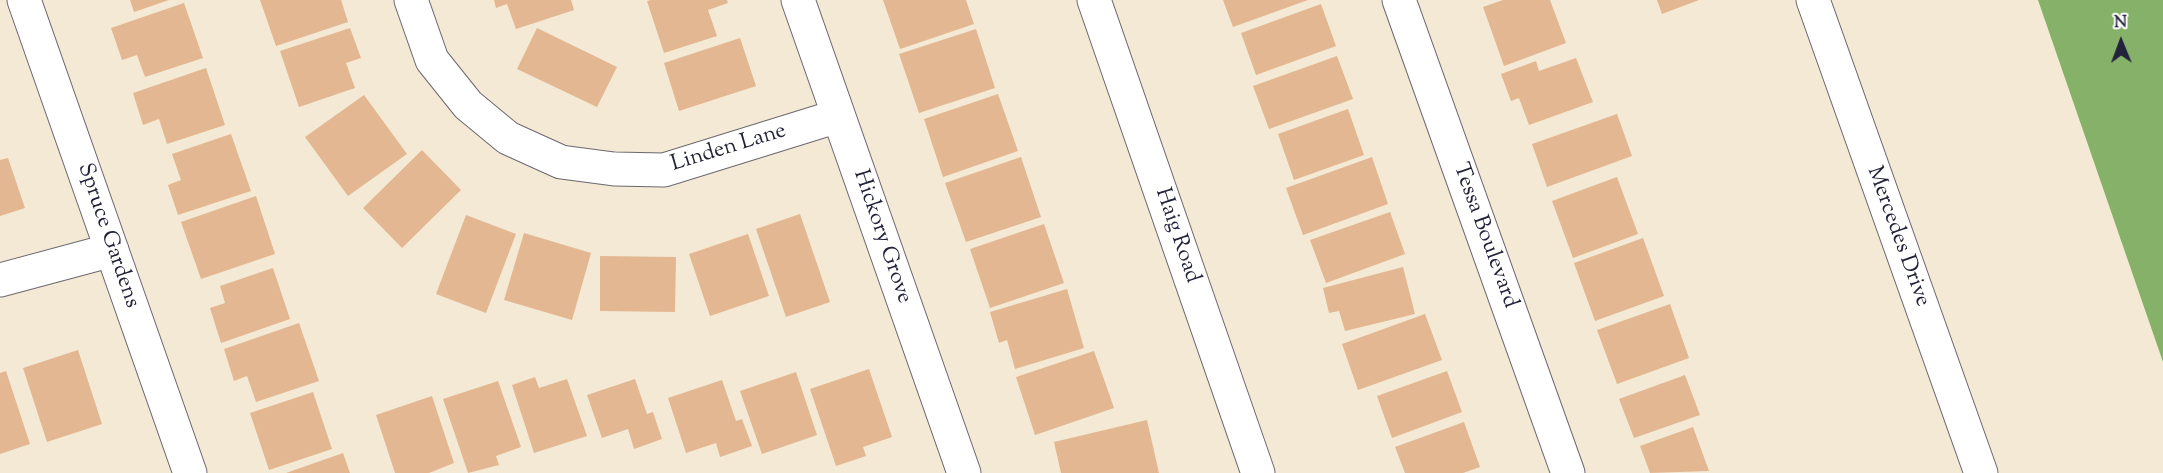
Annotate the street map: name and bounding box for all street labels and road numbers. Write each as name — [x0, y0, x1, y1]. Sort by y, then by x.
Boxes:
street label: Linden Lane — [668, 119, 790, 179]
street label: Spruce Gardens — [70, 160, 144, 312]
street label: Tessa Boulevard — [1446, 160, 1522, 312]
street label: Mercedes Drive — [1859, 163, 1935, 311]
street label: Hickory Grove — [846, 167, 916, 307]
street label: Haig Road — [1147, 185, 1205, 287]

